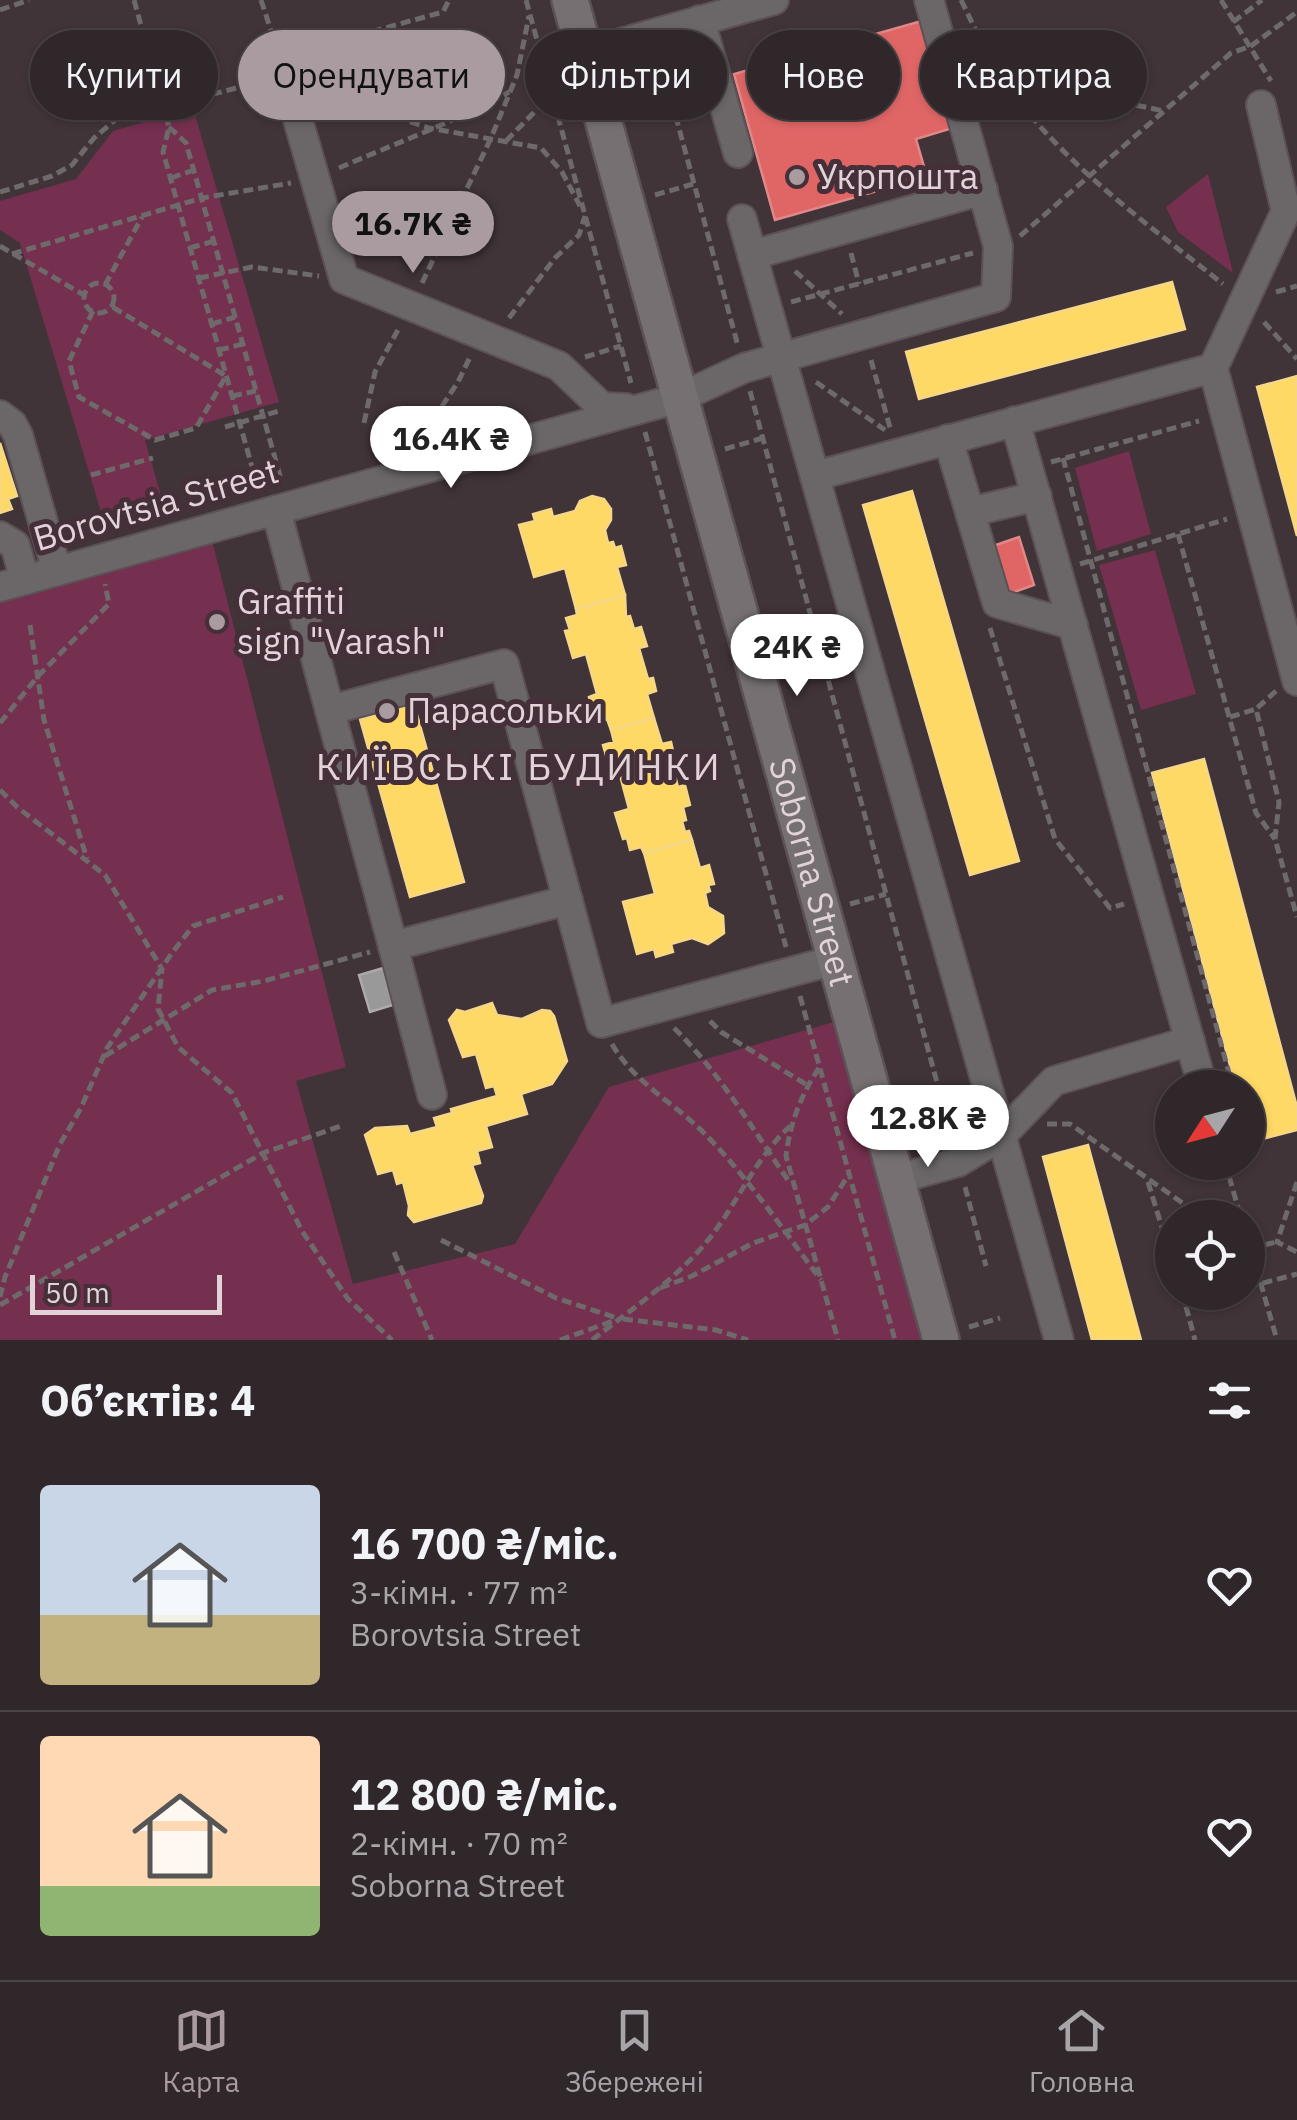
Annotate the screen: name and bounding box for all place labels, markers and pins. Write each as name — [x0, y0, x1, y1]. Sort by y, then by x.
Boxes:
place label: Укрпошта — [817, 153, 978, 199]
marker: Укрпошта — [786, 166, 808, 188]
pin: 16.7K ₴ — [321, 191, 505, 276]
pin: 16.4K ₴ — [359, 406, 543, 491]
place label: Graffiti sign "Varash" — [237, 578, 446, 664]
marker: Graffiti sign "Varash" — [206, 611, 228, 633]
pin: 24K ₴ — [727, 614, 867, 699]
place label: Парасольки — [407, 687, 604, 733]
marker: Парасольки — [376, 700, 398, 722]
pin: 12.8K ₴ — [836, 1085, 1020, 1170]

